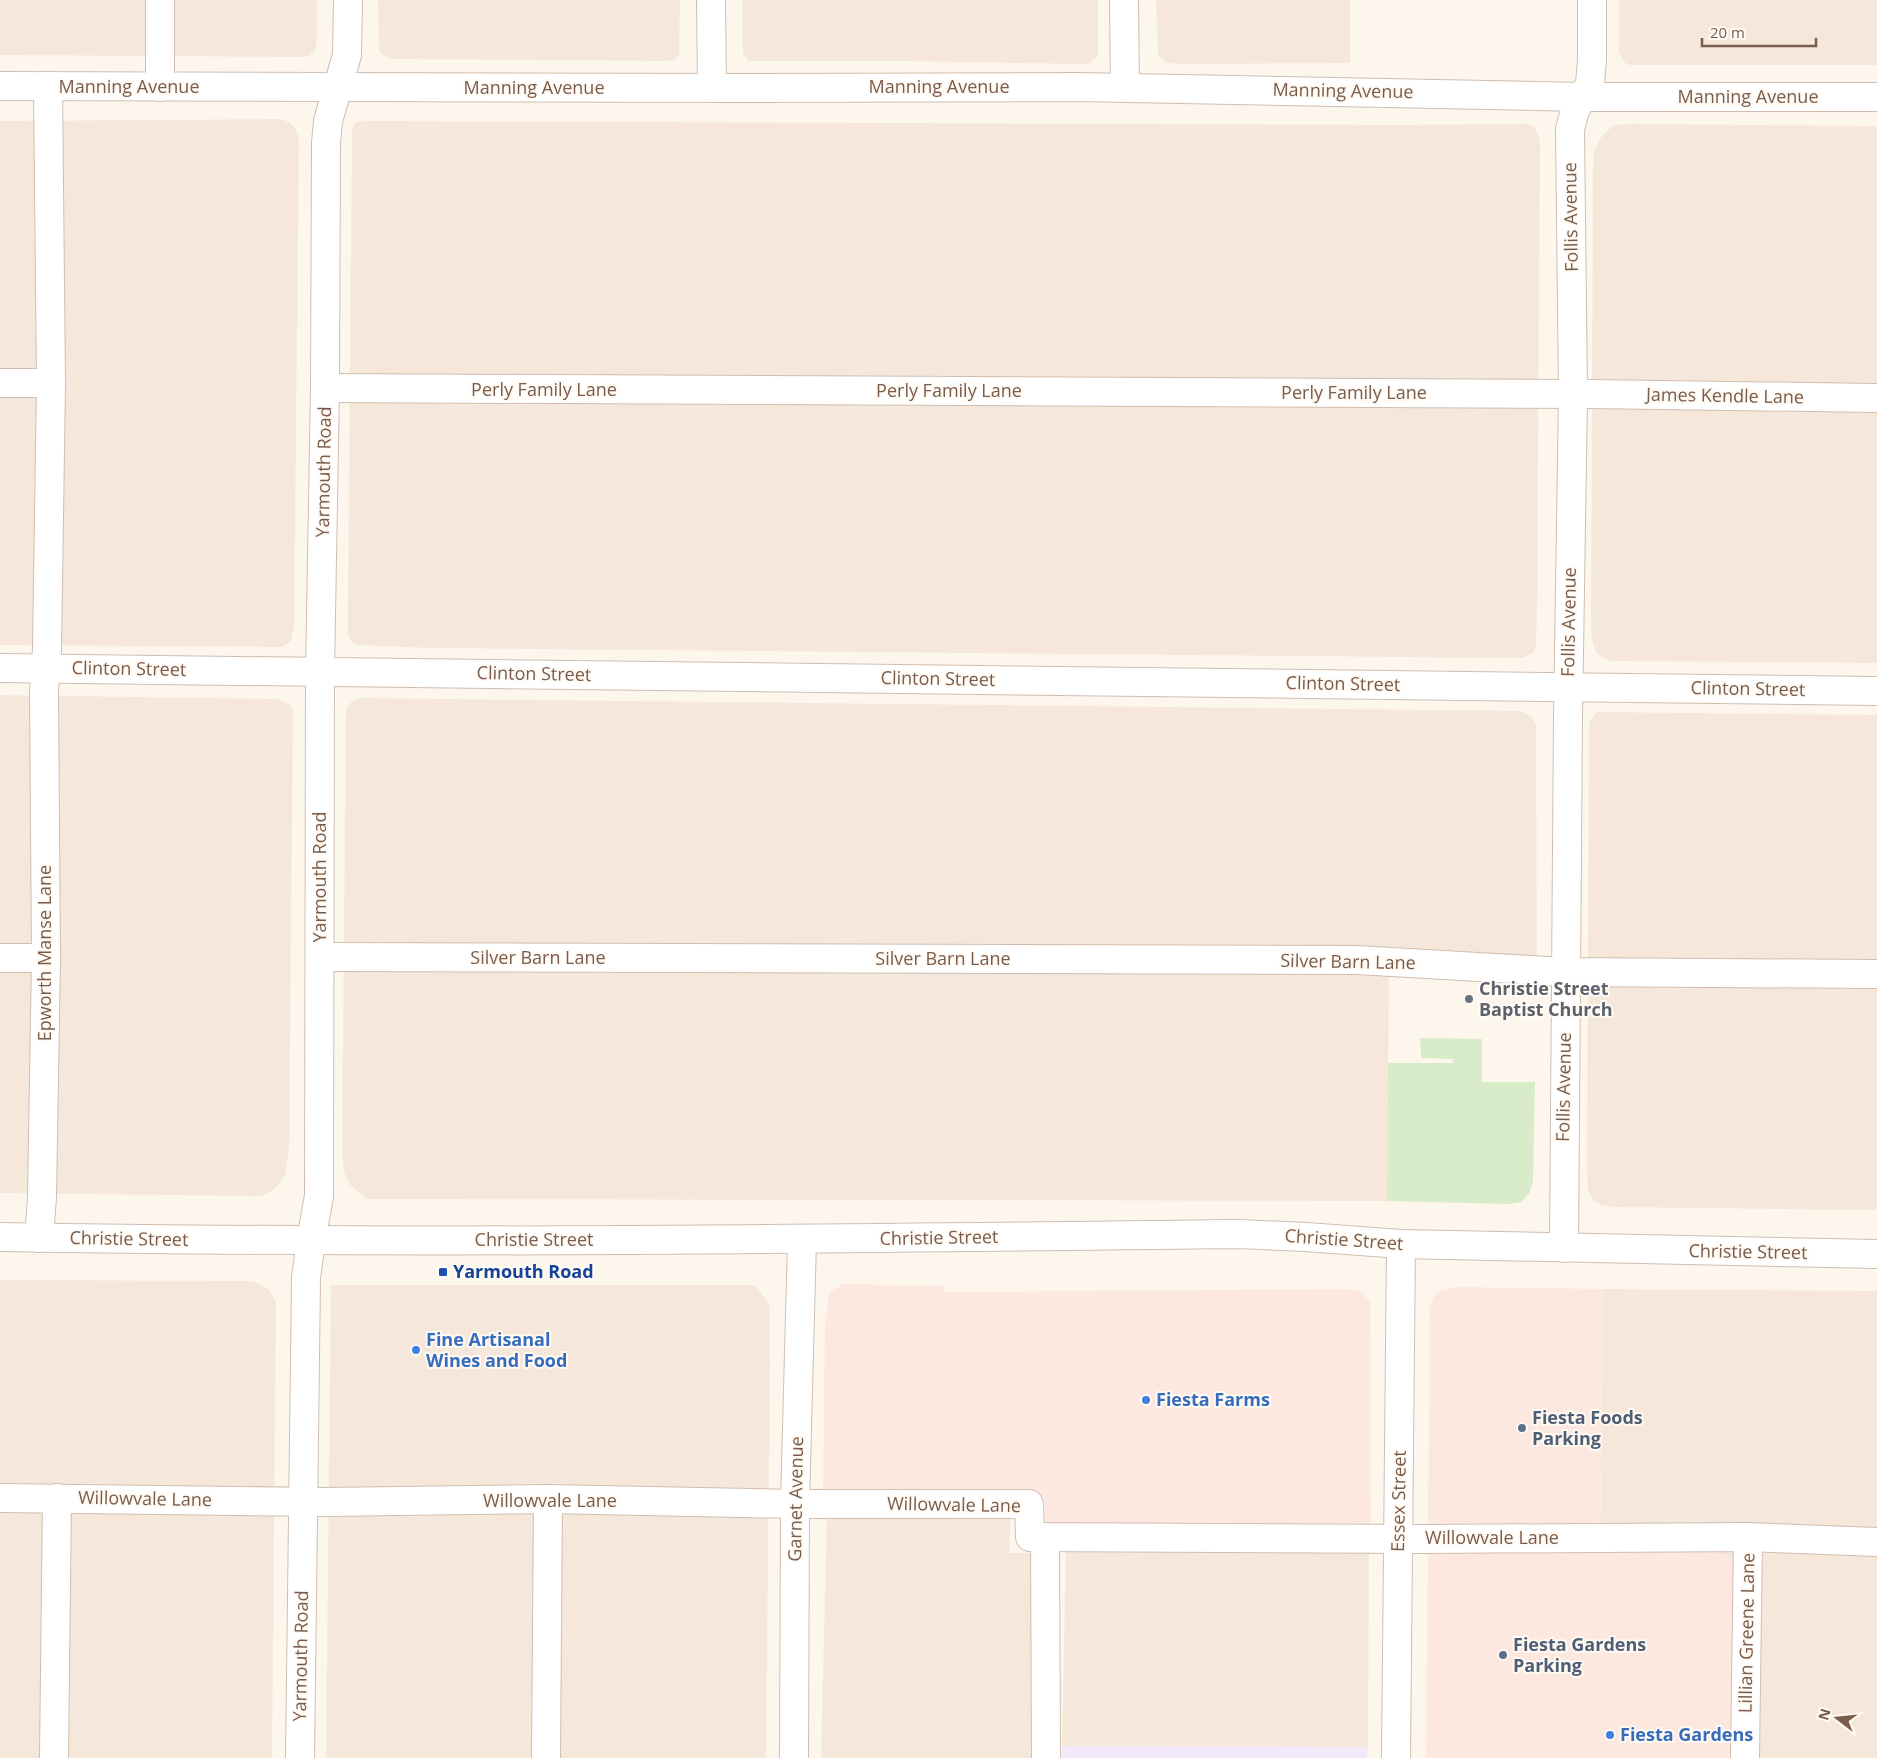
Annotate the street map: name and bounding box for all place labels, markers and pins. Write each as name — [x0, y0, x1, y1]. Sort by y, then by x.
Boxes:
place label: Christie Street Baptist Church — [1479, 976, 1613, 1021]
marker: Christie Street Baptist Church — [1463, 993, 1475, 1005]
place label: Yarmouth Road — [453, 1259, 594, 1283]
marker: Yarmouth Road — [437, 1266, 449, 1278]
place label: Fine Artisanal Wines and Food — [426, 1327, 567, 1372]
marker: Fine Artisanal Wines and Food — [410, 1344, 422, 1356]
place label: Fiesta Farms — [1156, 1387, 1270, 1411]
marker: Fiesta Farms — [1140, 1394, 1152, 1406]
place label: Fiesta Foods Parking — [1532, 1405, 1643, 1450]
marker: Fiesta Foods Parking — [1516, 1422, 1528, 1434]
place label: Fiesta Gardens Parking — [1513, 1632, 1646, 1677]
marker: Fiesta Gardens Parking — [1497, 1649, 1509, 1661]
place label: Fiesta Gardens — [1620, 1722, 1753, 1746]
marker: Fiesta Gardens — [1604, 1729, 1616, 1741]

